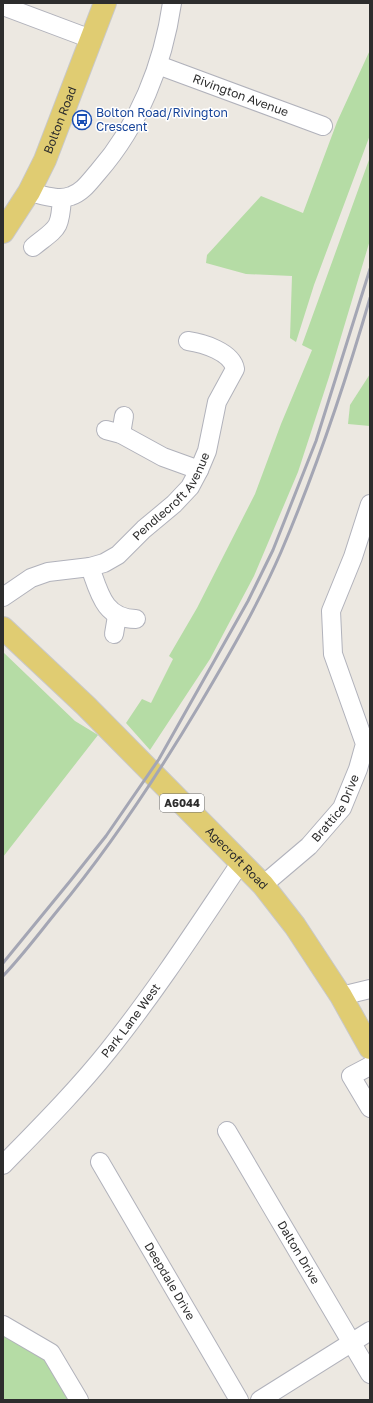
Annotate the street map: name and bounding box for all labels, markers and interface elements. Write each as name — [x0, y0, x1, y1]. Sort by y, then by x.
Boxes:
street label: Rivington Avenue — [191, 71, 291, 120]
street label: Bolton Road — [40, 84, 79, 156]
place label: Bolton Road/Rivington Crescent — [96, 105, 228, 134]
bus stop icon: Bolton Road/Rivington Crescent — [71, 109, 93, 131]
street label: Pendlecroft Avenue — [129, 450, 213, 543]
street label: Brattice Drive — [308, 772, 362, 845]
road number: A6044 — [160, 794, 204, 812]
street label: Agecroft Road — [203, 823, 271, 892]
street label: Park Lane West — [98, 980, 163, 1061]
street label: Dalton Drive — [274, 1218, 323, 1287]
street label: Deepdale Drive — [142, 1239, 199, 1322]

